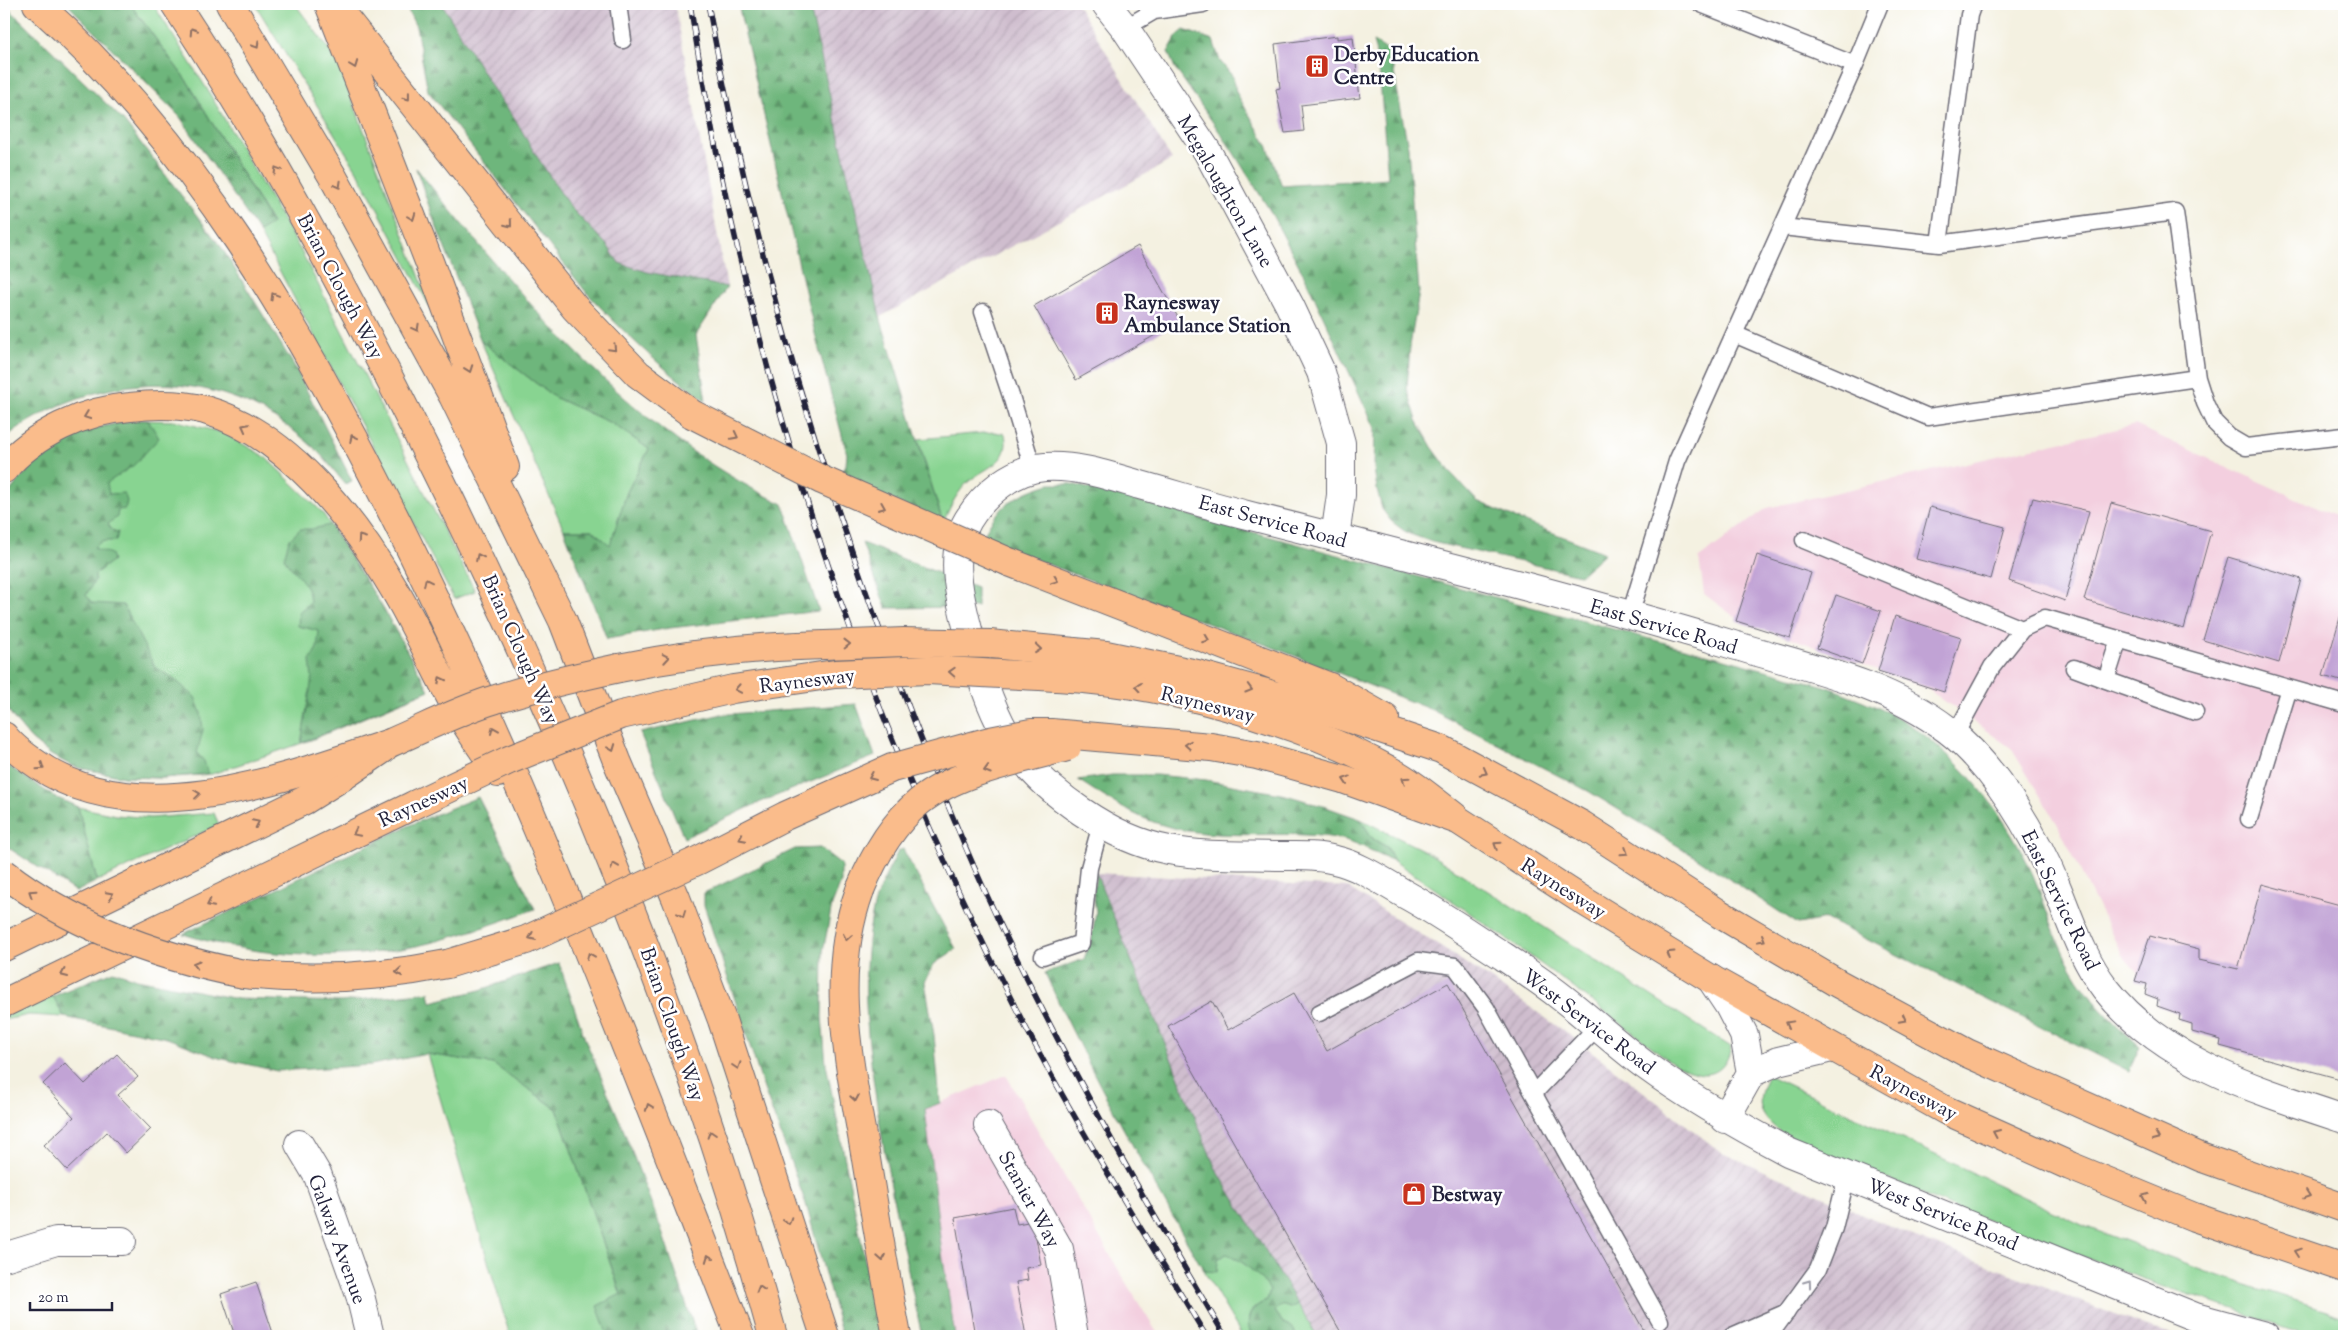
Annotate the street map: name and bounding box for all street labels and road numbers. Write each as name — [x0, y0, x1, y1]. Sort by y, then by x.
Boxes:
street label: Megaloughton Lane — [1168, 111, 1279, 274]
street label: Brian Clough Way — [288, 209, 389, 365]
street label: East Service Road — [1195, 490, 1350, 557]
street label: Brian Clough Way — [473, 571, 565, 729]
street label: East Service Road — [1586, 593, 1741, 663]
street label: Raynesway — [758, 662, 857, 703]
street label: Raynesway — [1157, 681, 1257, 732]
street label: Raynesway — [374, 770, 474, 837]
street label: East Service Road — [2012, 826, 2105, 976]
street label: Raynesway — [1514, 852, 1611, 928]
street label: Brian Clough Way — [631, 944, 711, 1106]
street label: West Service Road — [1515, 963, 1660, 1083]
street label: Raynesway — [1864, 1059, 1962, 1130]
street label: Stanier Way — [989, 1147, 1066, 1254]
street label: Galway Avenue — [299, 1171, 373, 1309]
street label: West Service Road — [1862, 1173, 2022, 1260]

